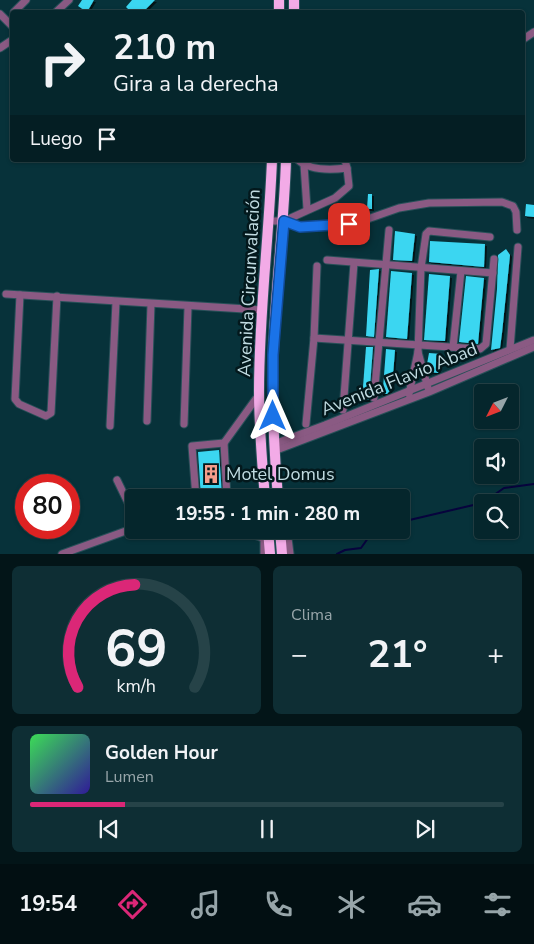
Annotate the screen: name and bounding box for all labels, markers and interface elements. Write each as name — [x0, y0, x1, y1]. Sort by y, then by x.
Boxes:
text: 210 m — [113, 24, 216, 71]
icon: right — [30, 30, 95, 95]
text: Gira a la derecha — [113, 69, 279, 99]
icon: arrive — [93, 125, 121, 153]
text: Luego — [30, 126, 83, 152]
street label: Avenida Circunvalación — [232, 189, 266, 377]
pin — [328, 203, 370, 245]
icon: arrive — [335, 210, 363, 238]
street label: Avenida Flavio Abad — [317, 337, 481, 421]
north arrow — [474, 384, 519, 429]
map controls — [474, 384, 519, 539]
position arrow — [246, 389, 298, 441]
button: sound — [474, 439, 519, 484]
place label: Motel Domus — [226, 462, 335, 486]
building icon: Motel Domus — [200, 463, 222, 485]
speed limit sign: 80 — [15, 474, 80, 539]
button: search — [474, 494, 519, 539]
text: 19:55 · 1 min · 280 m — [175, 501, 360, 527]
text: Clima — [291, 604, 332, 626]
text: 69 — [105, 613, 168, 684]
text: 21° — [367, 629, 428, 680]
text: − — [291, 636, 308, 674]
text: + — [487, 636, 504, 674]
text: km/h — [117, 674, 156, 698]
text: Golden Hour — [105, 740, 218, 766]
text: Lumen — [105, 766, 154, 788]
icon: previous — [95, 815, 123, 843]
icon: pause — [253, 815, 281, 843]
icon: next — [411, 815, 439, 843]
icon: directions — [115, 887, 150, 922]
icon: music — [188, 887, 223, 922]
icon: phone — [261, 887, 296, 922]
icon: climate — [334, 887, 369, 922]
icon: car — [407, 887, 442, 922]
icon: filters — [480, 887, 515, 922]
text: 19:54 — [19, 889, 77, 919]

